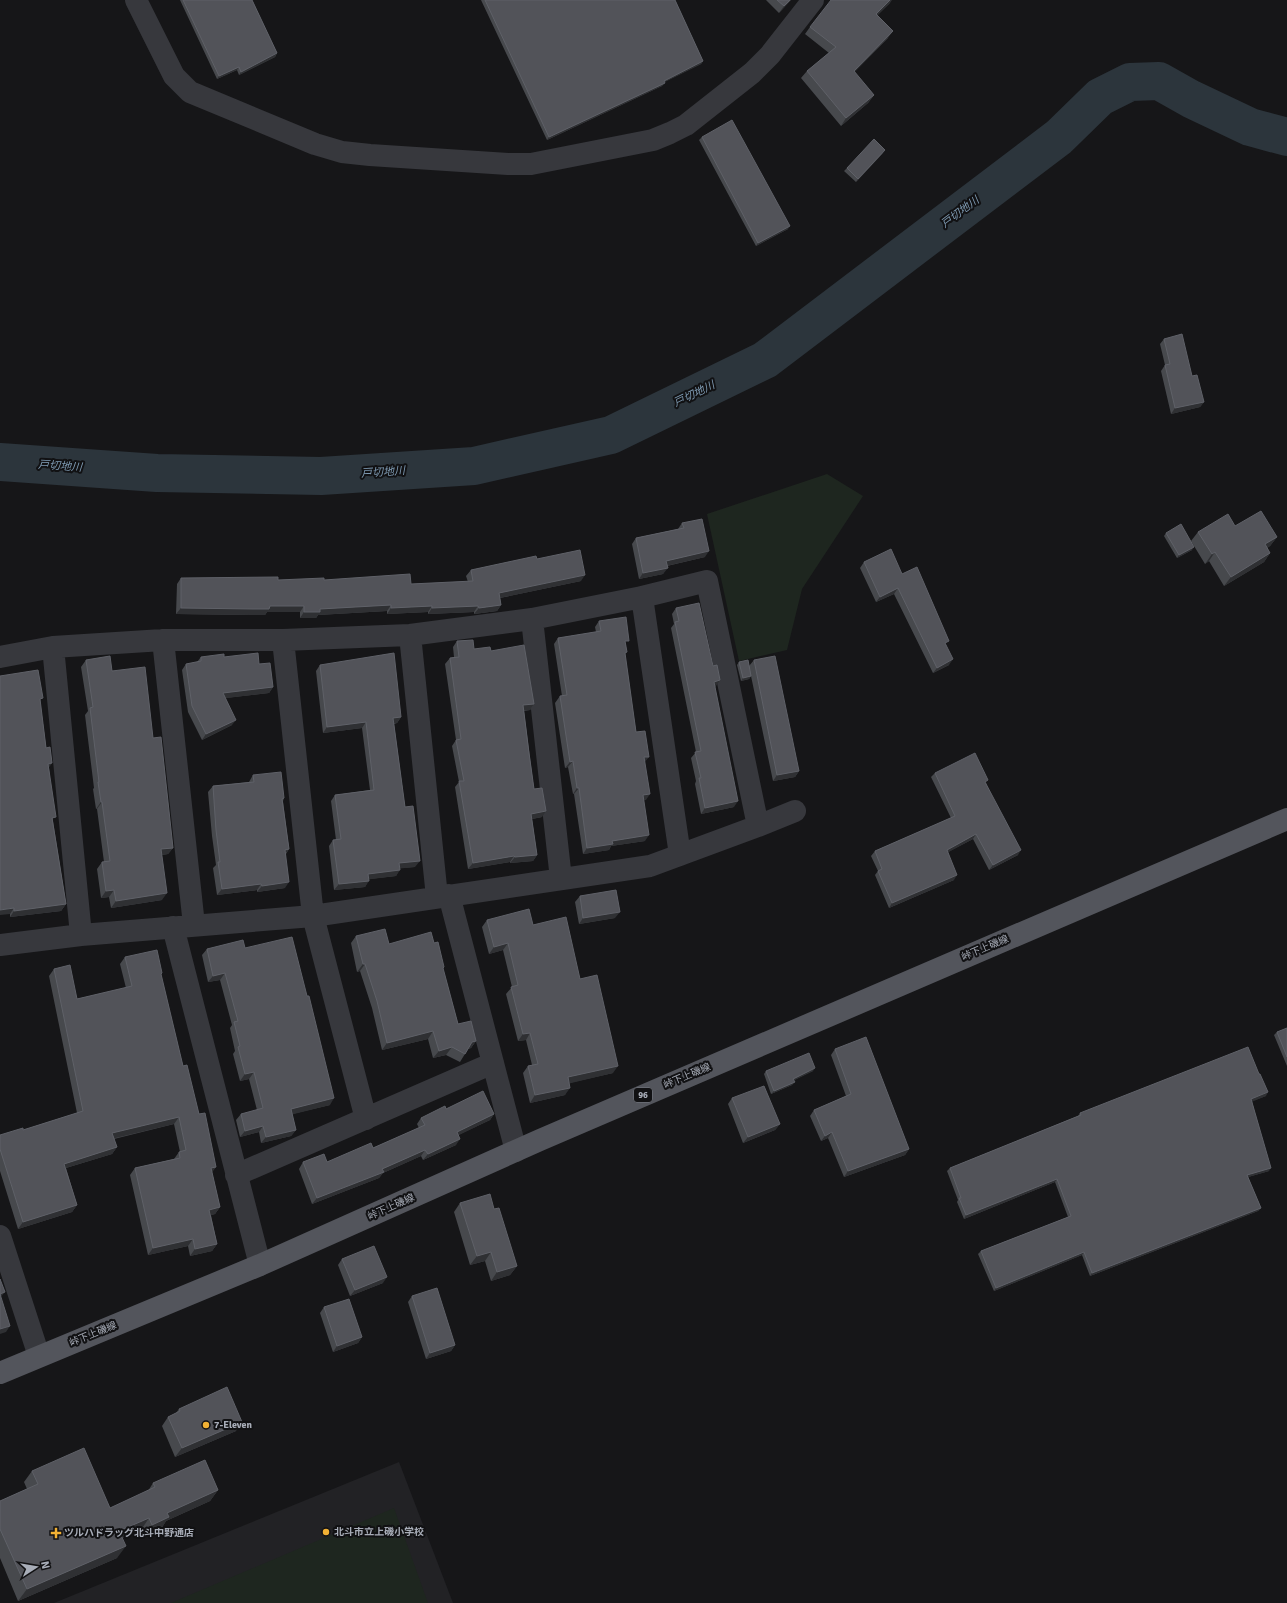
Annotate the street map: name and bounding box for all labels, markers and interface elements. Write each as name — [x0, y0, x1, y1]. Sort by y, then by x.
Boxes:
water label: 戸切地川 — [939, 193, 982, 230]
water label: 戸切地川 — [671, 378, 718, 409]
water label: 戸切地川 — [38, 458, 83, 474]
water label: 戸切地川 — [361, 464, 406, 480]
street label: 峠下上磯線 — [960, 933, 1010, 963]
street label: 峠下上磯線 — [662, 1061, 712, 1091]
road number: 96 — [634, 1088, 652, 1102]
street label: 峠下上磯線 — [366, 1191, 416, 1223]
street label: 峠下上磯線 — [68, 1319, 118, 1349]
place label: 7-Eleven — [214, 1419, 252, 1431]
marker: 7-Eleven — [201, 1420, 211, 1430]
place label: 北斗市立上磯小学校 — [334, 1526, 424, 1538]
place label: ツルハドラッグ北斗中野通店 — [64, 1527, 194, 1539]
marker: 北斗市立上磯小学校 — [321, 1527, 331, 1537]
marker: ツルハドラッグ北斗中野通店 — [51, 1528, 61, 1538]
north arrow — [16, 1547, 56, 1587]
text: N — [38, 1560, 52, 1570]

